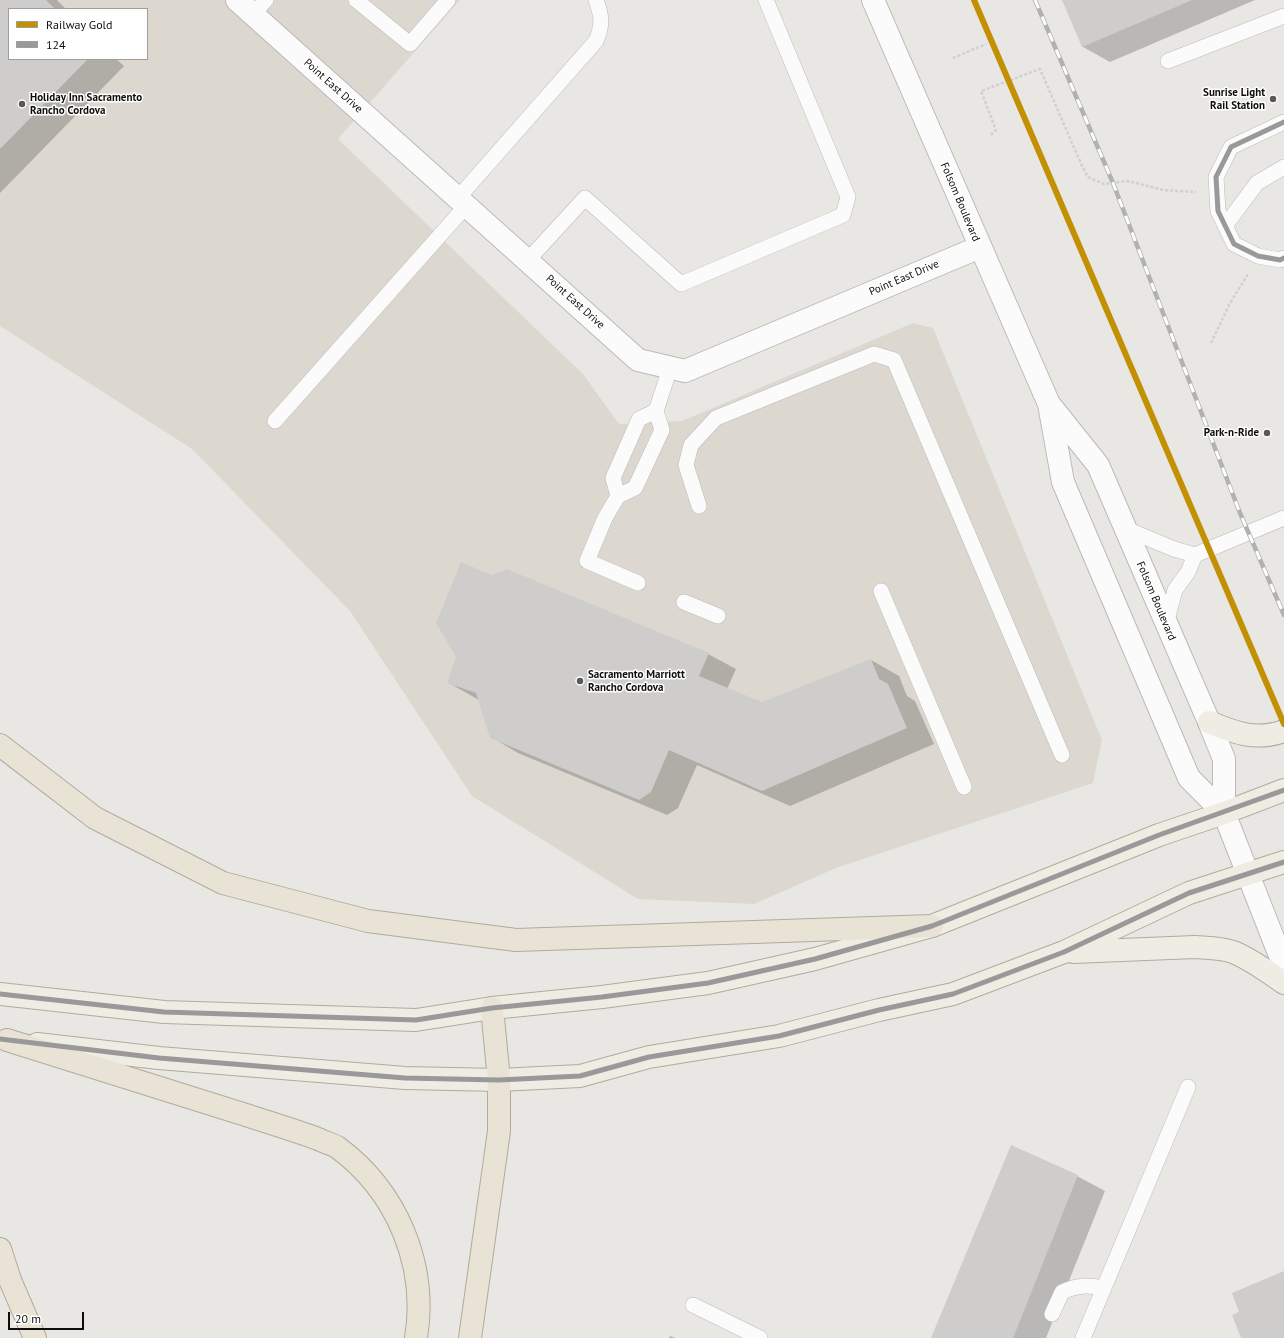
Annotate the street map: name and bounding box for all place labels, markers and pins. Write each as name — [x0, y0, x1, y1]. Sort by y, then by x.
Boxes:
place label: Sunrise Light Rail Station — [1203, 86, 1265, 112]
place label: Holiday Inn Sacramento Rancho Cordova — [30, 91, 142, 117]
marker: Sunrise Light Rail Station — [1268, 94, 1278, 104]
marker: Holiday Inn Sacramento Rancho Cordova — [17, 99, 27, 109]
place label: Park-n-Ride — [1204, 426, 1259, 440]
marker: Park-n-Ride — [1262, 428, 1272, 438]
place label: Sacramento Marriott Rancho Cordova — [588, 668, 685, 694]
marker: Sacramento Marriott Rancho Cordova — [575, 676, 585, 686]

